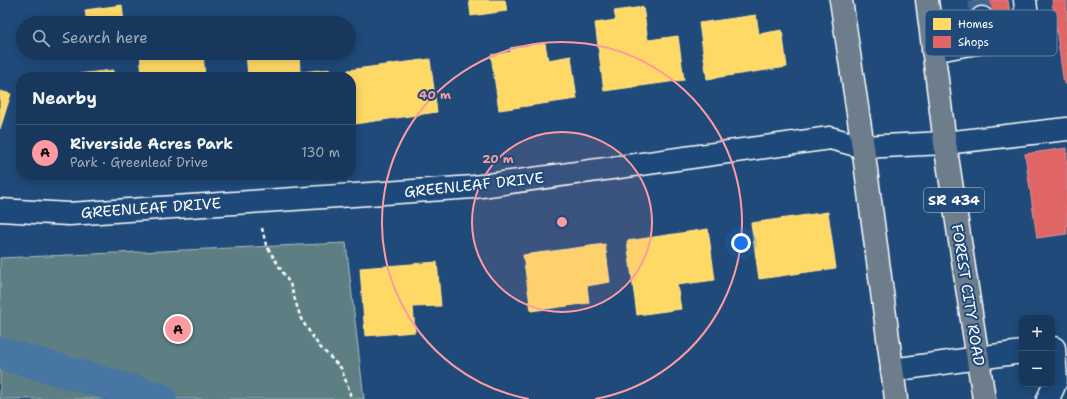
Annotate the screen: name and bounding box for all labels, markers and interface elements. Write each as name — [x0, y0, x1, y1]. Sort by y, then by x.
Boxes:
legend — [925, 10, 1057, 56]
search box — [16, 16, 356, 60]
text: Homes — [958, 17, 994, 32]
icon: search — [30, 27, 52, 49]
text: Search here — [62, 28, 148, 48]
text: Shops — [958, 35, 989, 50]
text: Nearby — [32, 87, 97, 109]
text: 40 m — [419, 87, 451, 103]
text: Riverside Acres Park — [70, 134, 233, 154]
text: A — [40, 144, 50, 161]
text: 130 m — [302, 144, 340, 161]
text: 20 m — [482, 151, 514, 167]
text: Park · Greenleaf Drive — [70, 154, 208, 171]
street label: GREENLEAF DRIVE — [403, 168, 545, 202]
road number: SR 434 — [924, 188, 984, 212]
street label: GREENLEAF DRIVE — [80, 193, 222, 223]
centre of rings — [555, 215, 569, 229]
street label: FOREST CITY ROAD — [947, 223, 989, 367]
your location — [731, 233, 751, 253]
pin: A — [165, 314, 191, 344]
map controls — [1019, 315, 1055, 387]
button: + — [1019, 315, 1055, 351]
button: − — [1019, 351, 1055, 387]

